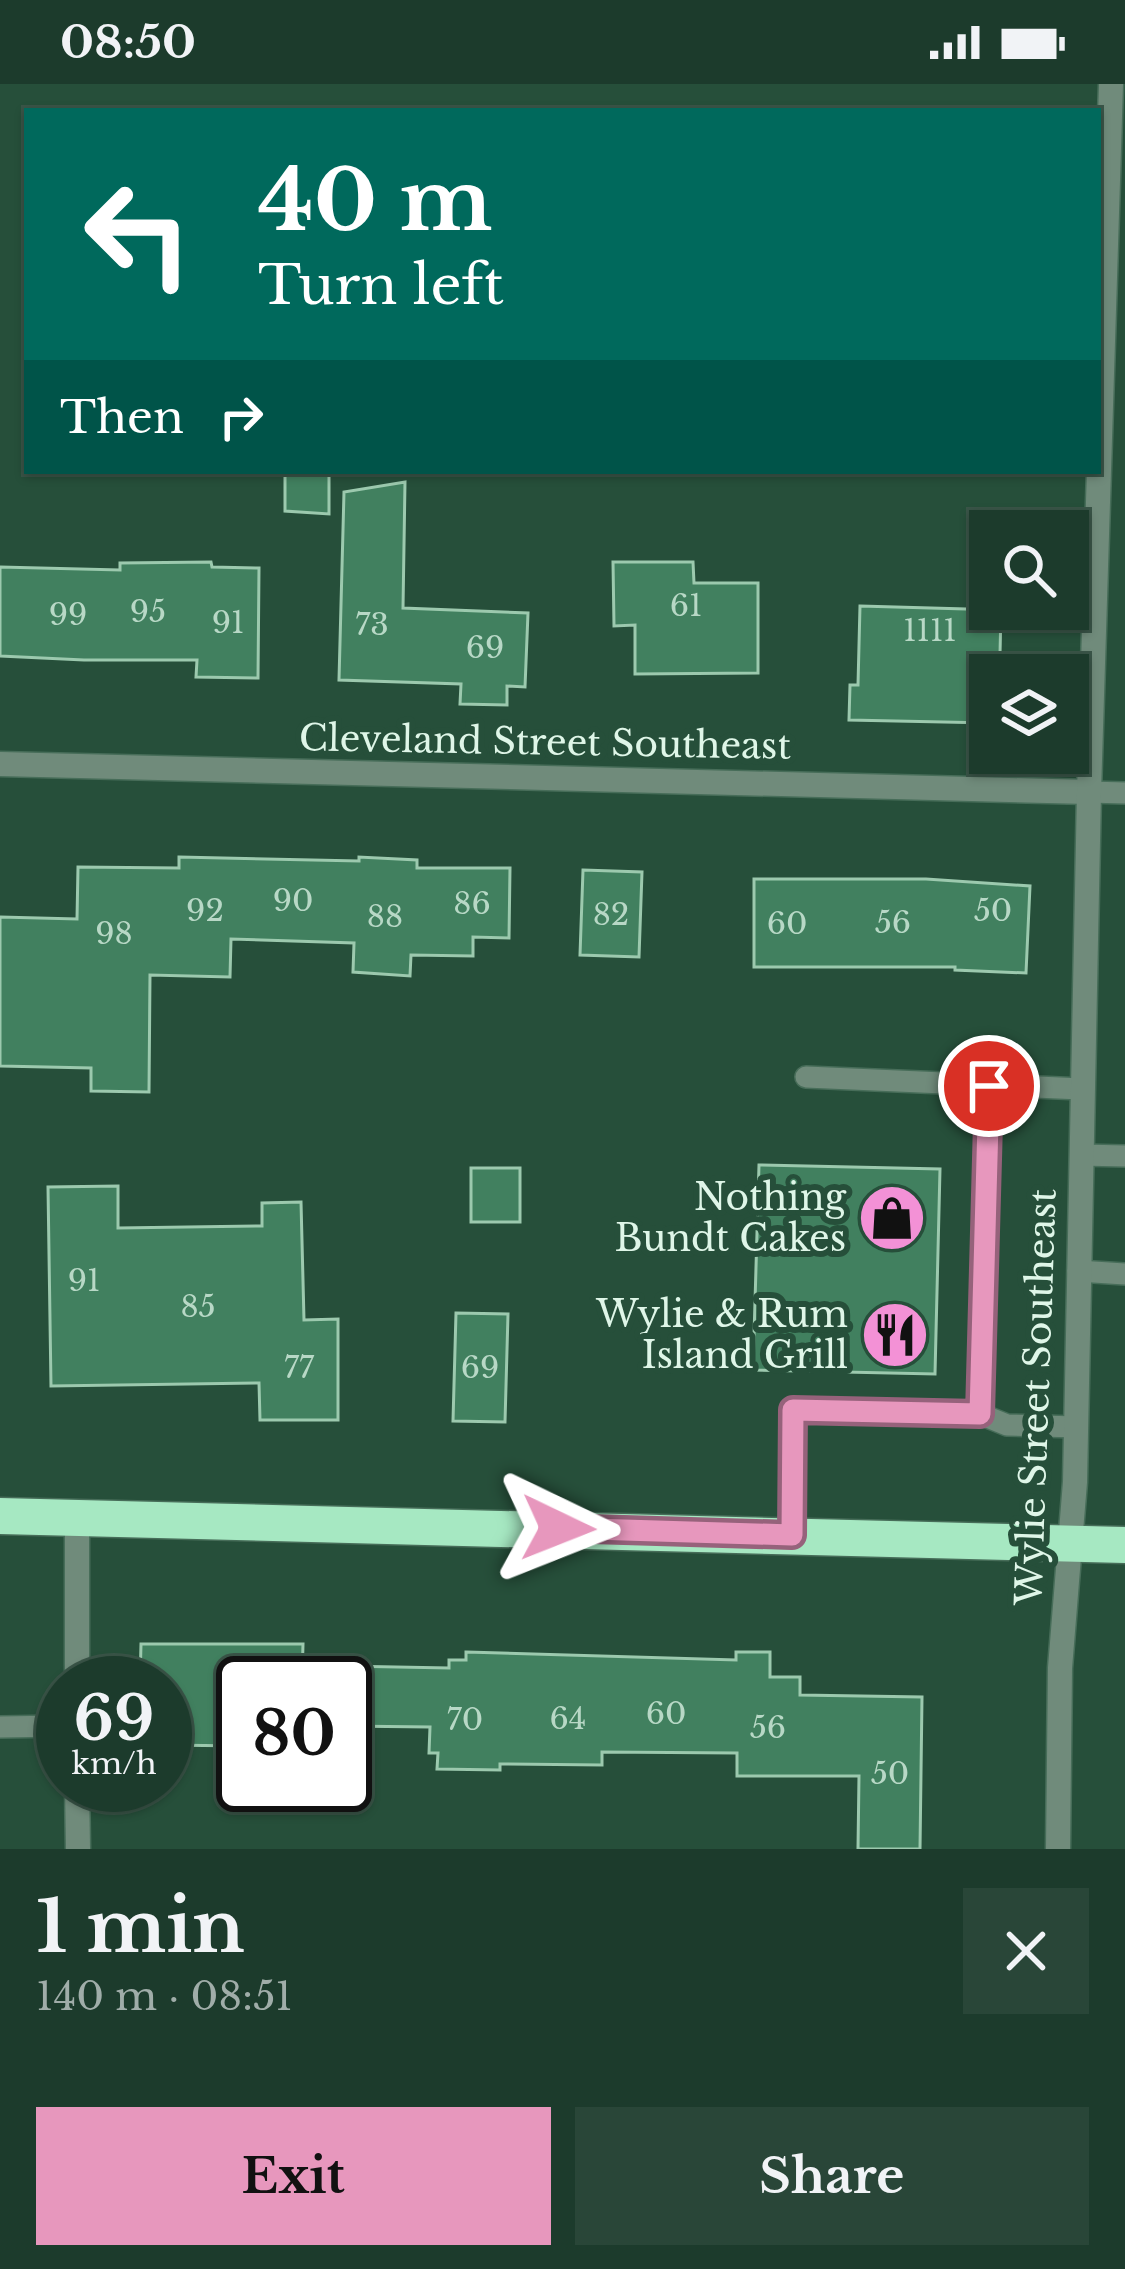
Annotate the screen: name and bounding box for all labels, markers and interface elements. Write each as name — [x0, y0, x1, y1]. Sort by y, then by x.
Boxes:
text: 08:50 — [60, 14, 196, 70]
text: 40 m — [258, 149, 492, 253]
icon: left — [60, 156, 216, 312]
text: Turn left — [258, 252, 504, 319]
icon: right — [208, 384, 274, 450]
text: Then — [60, 389, 184, 445]
map controls — [969, 510, 1089, 774]
button: search — [969, 510, 1089, 630]
house number: 61 — [670, 587, 702, 624]
house number: 95 — [130, 593, 166, 630]
house number: 99 — [49, 596, 87, 633]
house number: 91 — [212, 604, 244, 641]
house number: 73 — [355, 606, 389, 643]
house number: 1111 — [903, 612, 957, 649]
house number: 69 — [466, 629, 504, 666]
button: layers — [969, 654, 1089, 774]
street label: Cleveland Street Southeast — [299, 715, 792, 769]
house number: 90 — [273, 882, 313, 919]
house number: 86 — [453, 885, 491, 922]
house number: 92 — [186, 892, 224, 929]
house number: 50 — [974, 892, 1012, 929]
house number: 82 — [593, 896, 629, 933]
house number: 88 — [367, 898, 403, 935]
house number: 56 — [875, 904, 911, 941]
house number: 60 — [767, 905, 807, 942]
house number: 98 — [95, 915, 133, 952]
pin — [938, 1035, 1040, 1137]
icon: arrive — [956, 1053, 1022, 1119]
place label: Nothing Bundt Cakes — [615, 1175, 846, 1261]
shop icon: Nothing Bundt Cakes — [857, 1183, 927, 1253]
street label: Wylie Street Southeast — [1006, 1187, 1066, 1607]
house number: 91 — [68, 1262, 100, 1299]
house number: 85 — [180, 1288, 216, 1325]
place label: Wylie & Rum Island Grill — [595, 1292, 848, 1378]
restaurant icon: Wylie & Rum Island Grill — [860, 1300, 930, 1370]
house number: 77 — [284, 1349, 315, 1386]
house number: 69 — [461, 1349, 499, 1386]
position arrow — [495, 1465, 621, 1591]
speed limit sign: 80 — [216, 1656, 372, 1812]
text: 69 — [74, 1682, 154, 1756]
house number: 60 — [646, 1695, 686, 1732]
house number: 64 — [550, 1700, 586, 1737]
house number: 70 — [447, 1701, 483, 1738]
house number: 56 — [750, 1709, 786, 1746]
text: km/h — [71, 1745, 157, 1782]
house number: 50 — [871, 1755, 909, 1792]
text: 1 min — [36, 1882, 245, 1971]
button: close — [963, 1888, 1089, 2014]
text: 140 m · 08:51 — [36, 1972, 293, 2021]
button: Exit — [36, 2107, 551, 2245]
button: Share — [575, 2107, 1089, 2245]

